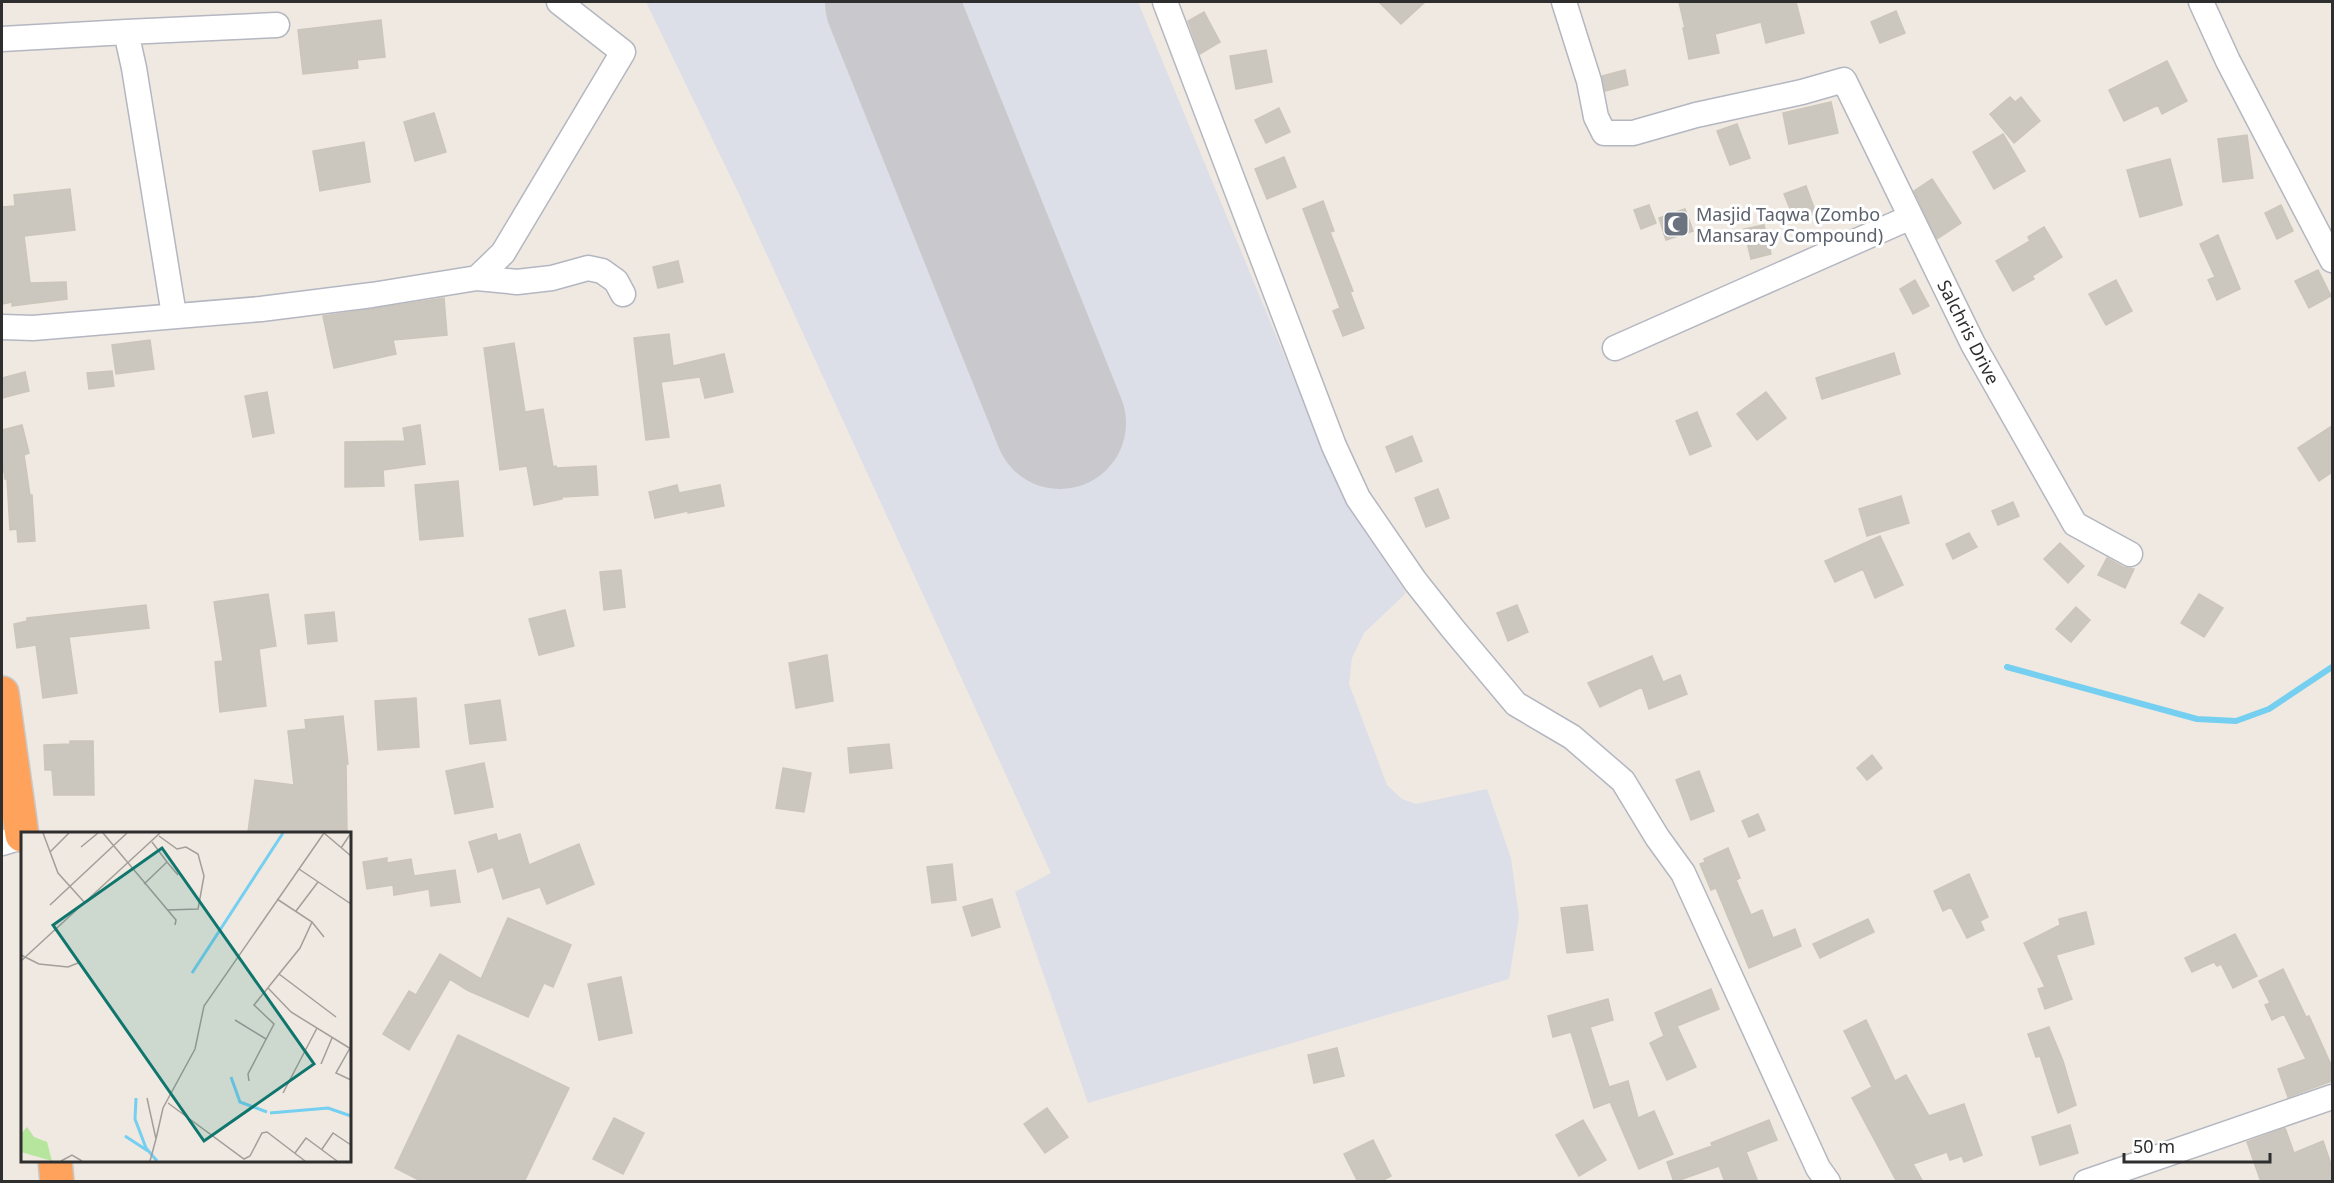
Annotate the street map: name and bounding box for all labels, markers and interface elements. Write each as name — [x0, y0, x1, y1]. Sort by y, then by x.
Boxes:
place label: Masjid Taqwa (Zombo Mansaray Compound) — [1696, 202, 1883, 247]
mosque icon: Masjid Taqwa (Zombo Mansaray Compound) — [1661, 209, 1691, 239]
street label: Salchris Drive — [1932, 276, 2006, 388]
inset map — [21, 832, 351, 1162]
scale bar — [2124, 1126, 2270, 1164]
text: 50 m — [2133, 1134, 2175, 1158]

